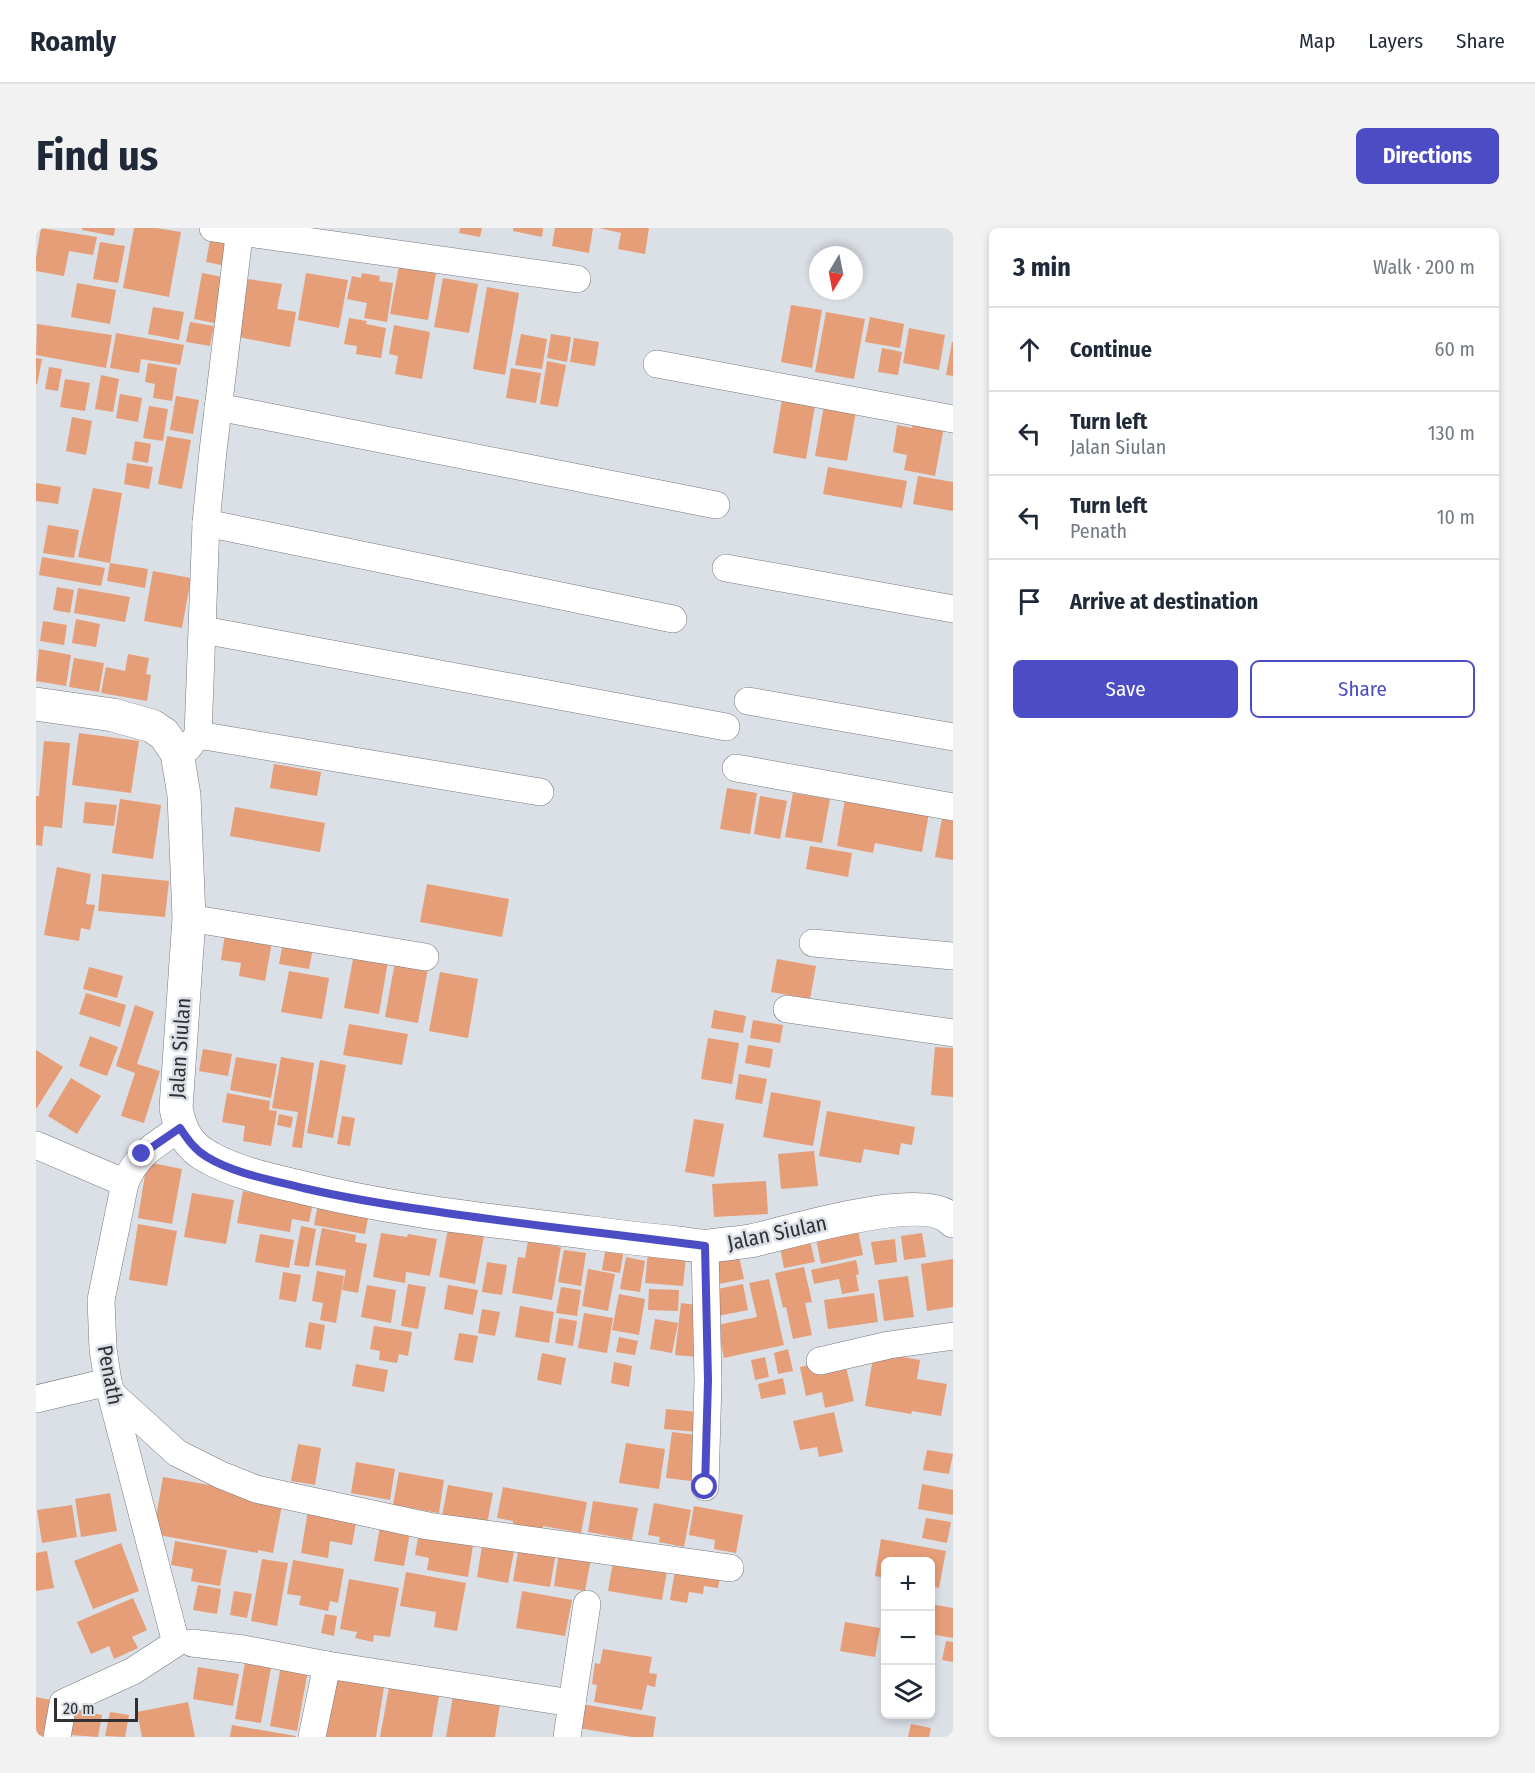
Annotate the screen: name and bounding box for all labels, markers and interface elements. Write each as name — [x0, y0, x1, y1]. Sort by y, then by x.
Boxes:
text: Roamly — [30, 25, 116, 58]
text: Map — [1299, 28, 1335, 54]
text: Layers — [1368, 28, 1423, 54]
text: Share — [1456, 28, 1505, 54]
button: Directions — [1356, 128, 1499, 184]
text: Find us — [36, 131, 158, 181]
north arrow — [809, 246, 863, 300]
text: 3 min — [1013, 252, 1071, 283]
text: Walk · 200 m — [1373, 255, 1475, 279]
icon: ahead — [1013, 333, 1046, 366]
text: Continue — [1070, 336, 1152, 363]
text: 60 m — [1435, 337, 1475, 361]
text: Turn left — [1070, 408, 1148, 435]
icon: left — [1013, 417, 1046, 450]
text: 130 m — [1428, 421, 1475, 445]
text: Jalan Siulan — [1070, 435, 1166, 459]
text: Turn left — [1070, 492, 1148, 519]
icon: left — [1013, 501, 1046, 534]
text: 10 m — [1437, 505, 1475, 529]
text: Penath — [1070, 519, 1127, 543]
icon: arrive — [1013, 585, 1046, 618]
text: Arrive at destination — [1070, 588, 1258, 615]
button: Save — [1013, 660, 1238, 718]
button: Share — [1250, 660, 1475, 718]
street label: Jalan Siulan — [164, 997, 196, 1099]
route end — [128, 1140, 154, 1166]
street label: Jalan Siulan — [725, 1210, 829, 1256]
street label: Penath — [92, 1343, 128, 1407]
route start — [691, 1473, 717, 1499]
map controls — [881, 1557, 935, 1719]
button: + — [881, 1557, 935, 1611]
button: − — [881, 1611, 935, 1665]
button: layers — [881, 1665, 935, 1719]
scale bar — [54, 1695, 138, 1722]
text: 20 m — [63, 1699, 94, 1718]

